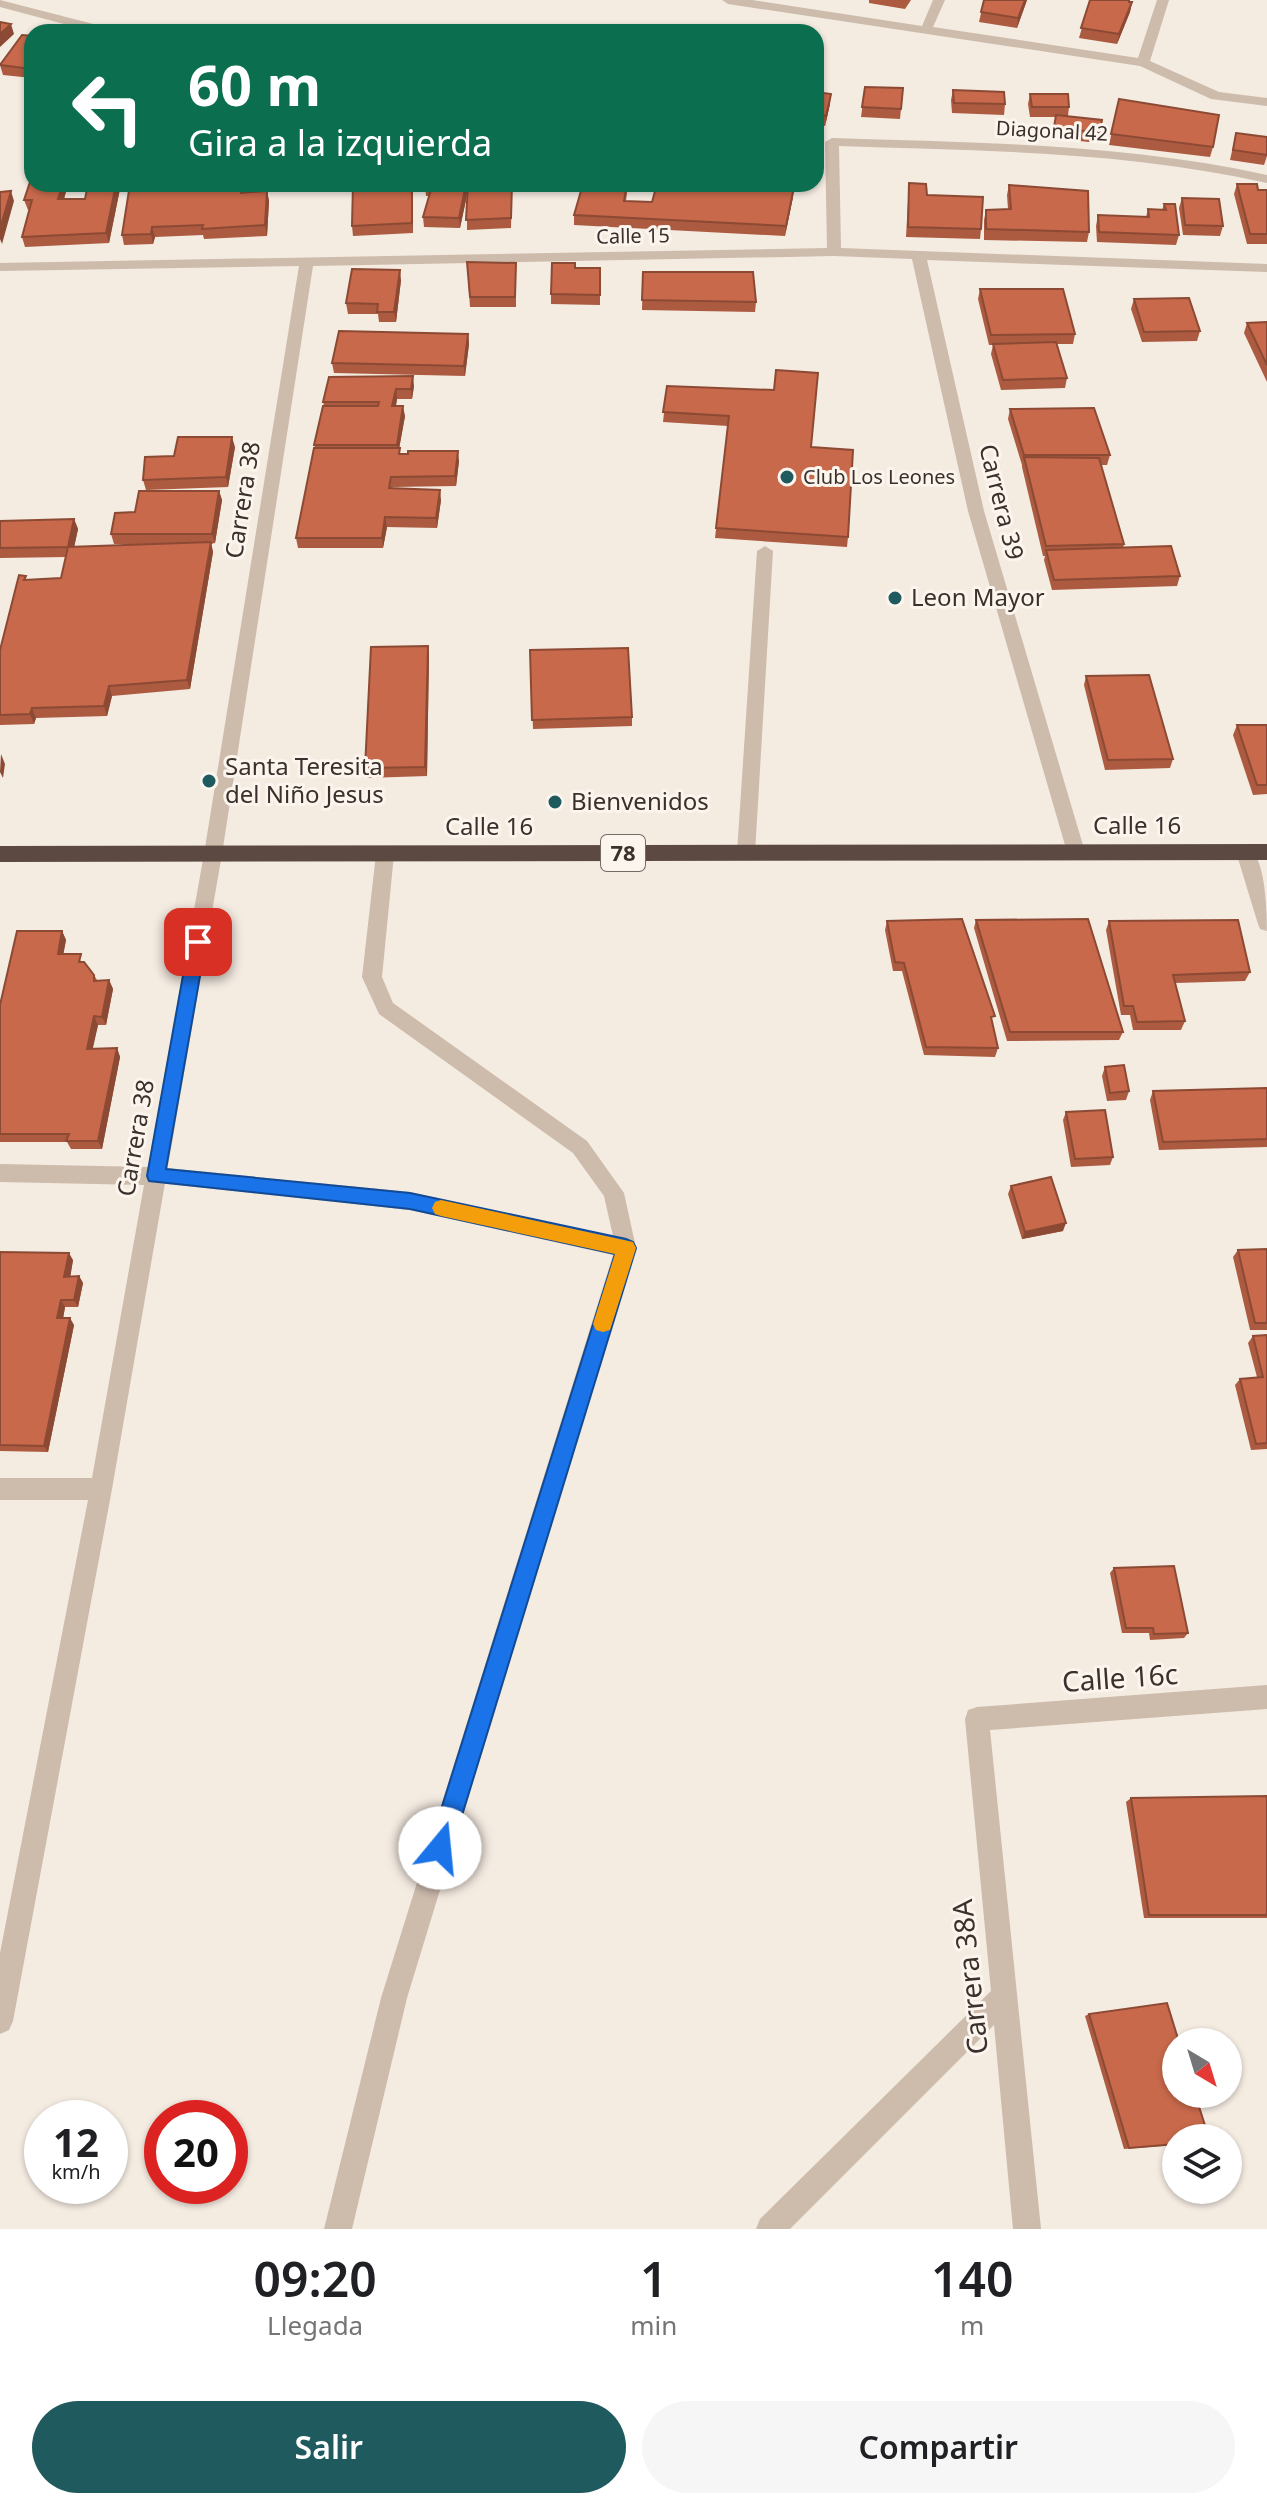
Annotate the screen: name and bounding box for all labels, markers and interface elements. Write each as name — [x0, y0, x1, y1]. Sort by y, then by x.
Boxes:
text: 60 m — [188, 46, 321, 122]
icon: left — [56, 56, 160, 160]
street label: Diagonal 42 — [995, 114, 1109, 147]
text: Gira a la izquierda — [188, 118, 492, 167]
street label: Calle 15 — [596, 221, 670, 250]
street label: Carrera 38 — [216, 439, 267, 561]
street label: Carrera 39 — [972, 440, 1033, 563]
place label: Club Los Leones — [803, 463, 955, 490]
marker: Club Los Leones — [778, 468, 796, 486]
place label: Leon Mayor — [911, 580, 1045, 613]
marker: Leon Mayor — [886, 589, 904, 607]
place label: Santa Teresita del Niño Jesus — [225, 749, 384, 810]
marker: Santa Teresita del Niño Jesus — [200, 772, 218, 790]
place label: Bienvenidos — [571, 784, 709, 817]
marker: Bienvenidos — [546, 793, 564, 811]
street label: Calle 16 — [1093, 808, 1181, 841]
street label: Calle 16 — [445, 809, 533, 842]
road number: 78 — [601, 835, 645, 871]
pin — [164, 908, 232, 976]
icon: arrive — [176, 920, 220, 964]
street label: Carrera 38 — [108, 1077, 161, 1199]
street label: Calle 16c — [1061, 1654, 1179, 1700]
position arrow — [398, 1806, 482, 1890]
street label: Carrera 38A — [942, 1898, 996, 2057]
north arrow — [1162, 2028, 1242, 2108]
map controls — [1162, 2028, 1242, 2204]
speed limit sign: 20 — [144, 2100, 248, 2204]
text: 12 — [53, 2114, 99, 2169]
button: layers — [1162, 2124, 1242, 2204]
text: km/h — [51, 2158, 101, 2185]
text: 09:20 — [254, 2246, 377, 2311]
text: 1 — [640, 2246, 668, 2311]
text: 140 — [931, 2246, 1013, 2311]
text: Llegada — [267, 2307, 363, 2343]
text: min — [630, 2307, 677, 2343]
text: m — [960, 2307, 984, 2343]
button: Salir — [32, 2401, 626, 2493]
button: Compartir — [642, 2401, 1235, 2493]

